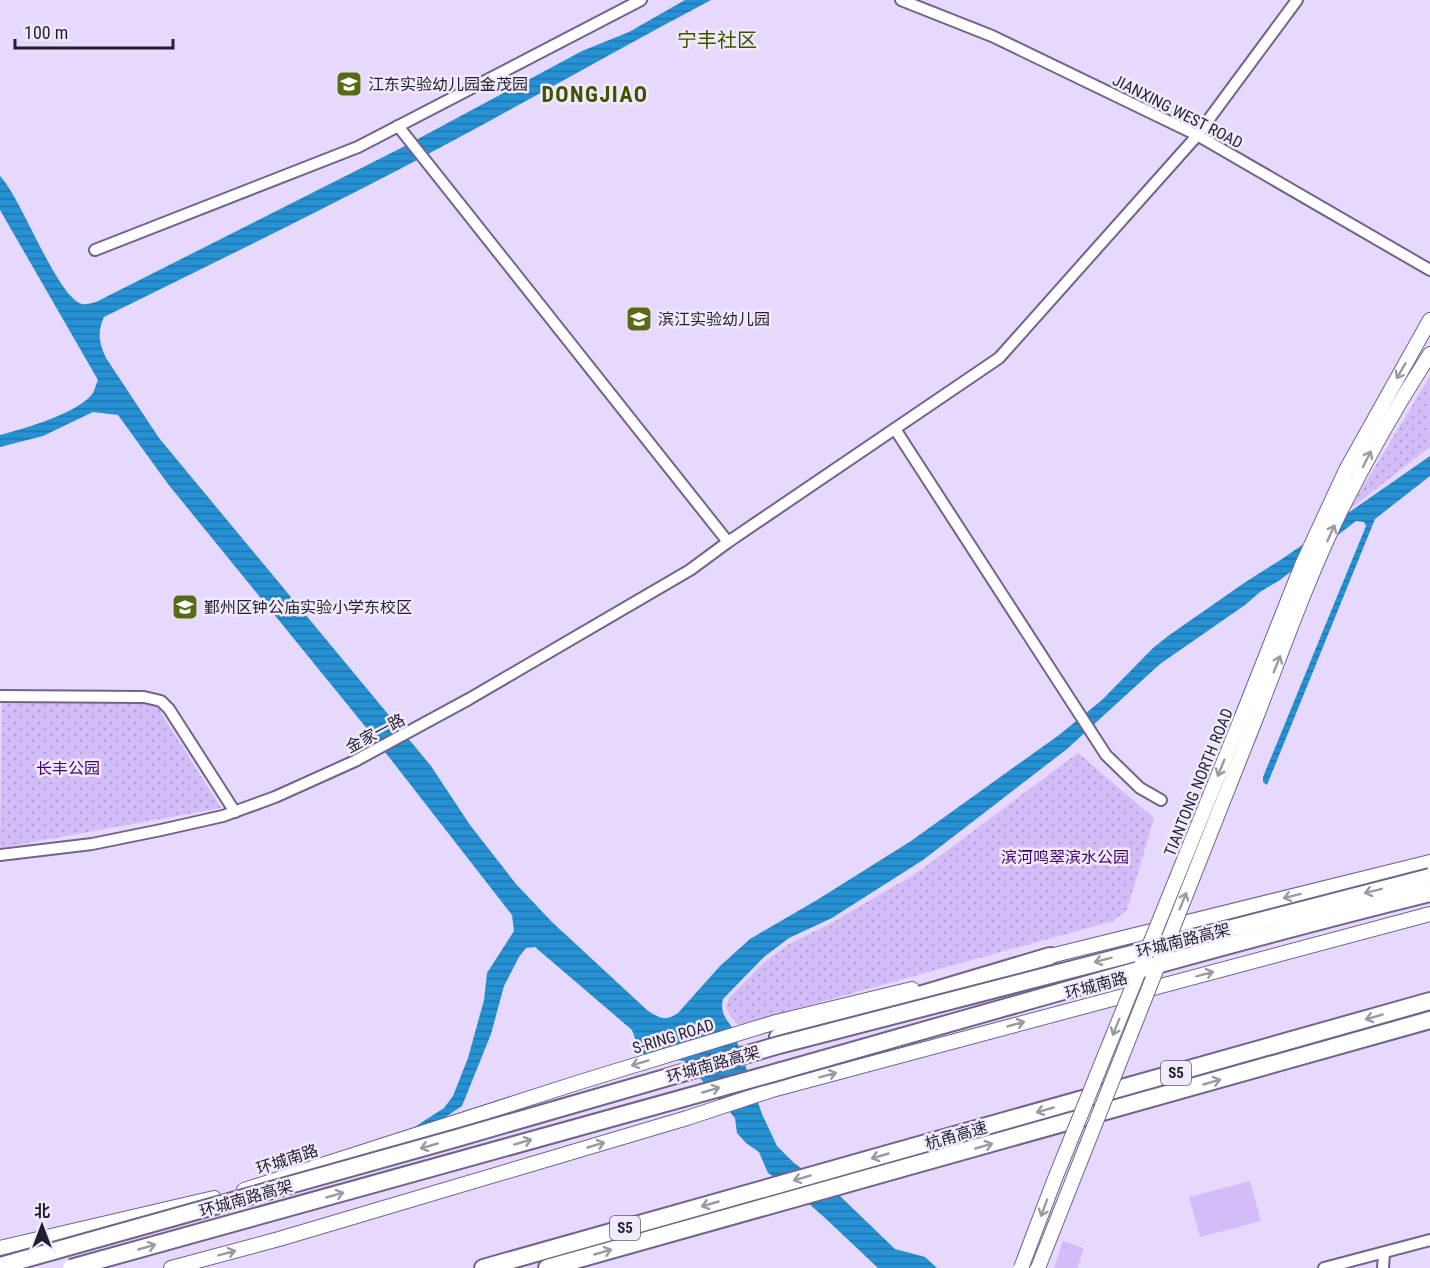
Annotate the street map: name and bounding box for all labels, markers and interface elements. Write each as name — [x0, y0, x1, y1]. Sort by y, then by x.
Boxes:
scale bar — [15, 12, 172, 50]
text: 100 m — [24, 22, 68, 43]
district label: 宁丰社区 — [677, 28, 757, 52]
school or university icon: 江东实验幼儿园金茂园 — [334, 69, 364, 99]
street label: JIANXING WEST ROAD — [1110, 70, 1246, 152]
place label: 江东实验幼儿园金茂园 — [368, 75, 528, 94]
district label: DONGJIAO — [541, 82, 649, 107]
school or university icon: 滨江实验幼儿园 — [624, 304, 654, 334]
place label: 滨江实验幼儿园 — [658, 310, 770, 329]
one-way arrow — [1395, 361, 1406, 379]
one-way arrow — [1362, 450, 1374, 468]
one-way arrow — [1325, 525, 1337, 543]
school or university icon: 鄞州区钟公庙实验小学东校区 — [170, 592, 200, 622]
place label: 鄞州区钟公庙实验小学东校区 — [204, 598, 412, 617]
one-way arrow — [1273, 655, 1284, 674]
street label: TIANTONG NORTH ROAD — [1160, 705, 1237, 859]
street label: 金家一路 — [343, 710, 408, 757]
one-way arrow — [1215, 758, 1226, 777]
park label: 长丰公园 — [36, 759, 100, 778]
park label: 滨河鸣翠滨水公园 — [1001, 848, 1129, 867]
one-way arrow — [1364, 886, 1383, 898]
one-way arrow — [1283, 891, 1302, 903]
one-way arrow — [1178, 892, 1189, 911]
street label: 环城南路高架 — [1134, 920, 1232, 961]
one-way arrow — [1094, 955, 1113, 967]
one-way arrow — [1195, 967, 1214, 979]
street label: 环城南路 — [1063, 968, 1130, 1003]
one-way arrow — [1365, 1012, 1384, 1023]
street label: S-RING ROAD — [630, 1015, 716, 1058]
one-way arrow — [1007, 1017, 1026, 1029]
one-way arrow — [1110, 1017, 1121, 1035]
street label: 环城南路高架 — [664, 1042, 762, 1087]
one-way arrow — [631, 1059, 650, 1070]
road number: S5 — [1161, 1061, 1191, 1085]
one-way arrow — [818, 1068, 837, 1080]
one-way arrow — [1203, 1076, 1222, 1087]
one-way arrow — [701, 1084, 720, 1095]
one-way arrow — [1035, 1105, 1054, 1116]
street label: 杭甬高速 — [923, 1118, 990, 1153]
one-way arrow — [513, 1136, 532, 1148]
one-way arrow — [586, 1139, 605, 1150]
one-way arrow — [974, 1140, 993, 1151]
street label: 环城南路 — [254, 1141, 321, 1178]
one-way arrow — [420, 1141, 439, 1152]
one-way arrow — [870, 1151, 889, 1163]
one-way arrow — [793, 1173, 812, 1184]
street label: 环城南路高架 — [197, 1176, 295, 1221]
one-way arrow — [325, 1188, 344, 1200]
north arrow — [12, 1196, 72, 1256]
one-way arrow — [1037, 1198, 1048, 1216]
one-way arrow — [701, 1199, 720, 1210]
text: 北 — [34, 1202, 50, 1221]
road number: S5 — [610, 1216, 640, 1240]
one-way arrow — [137, 1240, 156, 1252]
one-way arrow — [217, 1246, 236, 1258]
one-way arrow — [593, 1246, 612, 1258]

